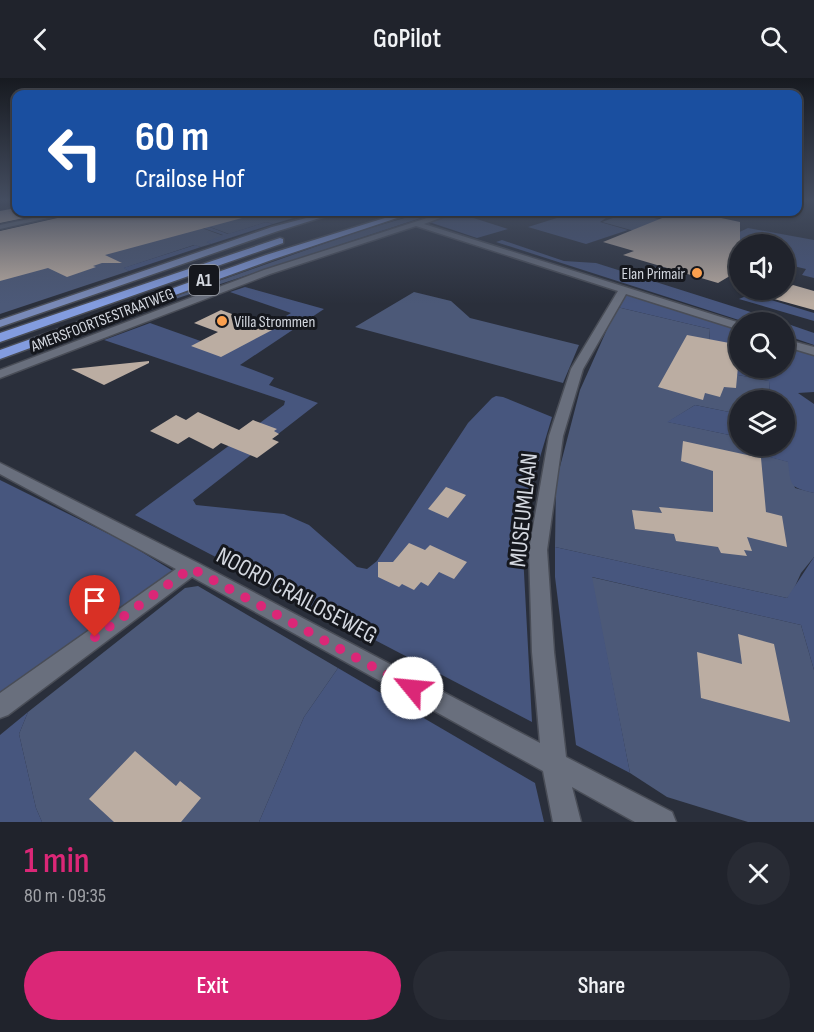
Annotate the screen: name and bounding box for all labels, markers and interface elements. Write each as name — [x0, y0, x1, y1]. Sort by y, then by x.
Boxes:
icon: back — [24, 23, 57, 56]
text: GoPilot — [373, 23, 441, 55]
icon: search — [757, 23, 790, 56]
text: 60 m — [135, 112, 209, 163]
icon: left — [36, 114, 114, 192]
text: Crailose Hof — [135, 163, 244, 195]
map controls — [729, 234, 795, 456]
button: sound — [729, 234, 795, 300]
road number: A1 — [189, 265, 219, 295]
place label: Elan Primair — [622, 265, 685, 284]
marker: Elan Primair — [690, 266, 704, 280]
street label: AMERSFOORTSESTRAATWEG — [28, 284, 177, 357]
button: search — [729, 312, 795, 378]
place label: Villa Strommen — [234, 313, 315, 332]
marker: Villa Strommen — [215, 314, 229, 328]
button: layers — [729, 390, 795, 456]
street label: MUSEUMLAAN — [503, 451, 544, 569]
street label: NOORD CRAILOSEWEG — [211, 541, 382, 650]
pin — [69, 575, 120, 637]
icon: arrive — [78, 584, 111, 617]
position arrow — [380, 656, 444, 720]
text: 1 min — [24, 840, 89, 883]
button: close — [727, 842, 790, 905]
text: 80 m · 09:35 — [24, 884, 106, 908]
button: Exit — [24, 951, 401, 1020]
button: Share — [413, 951, 790, 1020]

